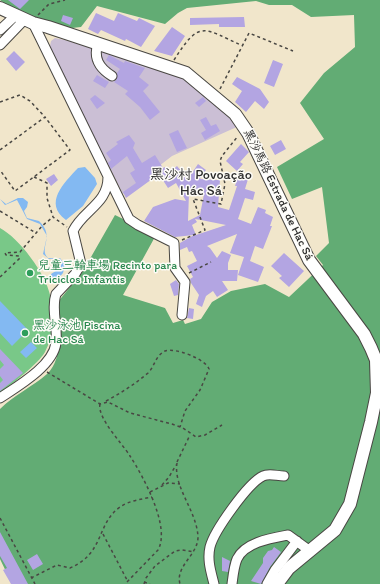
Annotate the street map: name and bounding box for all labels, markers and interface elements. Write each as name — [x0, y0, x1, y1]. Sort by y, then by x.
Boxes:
street label: 黑沙馬路 Estrada de Hac Sá — [240, 127, 316, 263]
district label: 黑沙村 Povoação Hác Sá — [150, 167, 252, 200]
place label: 兒童三輪車場 Recinto para Triciclos Infantis — [38, 259, 177, 287]
marker: 兒童三輪車場 Recinto para Triciclos Infantis — [25, 268, 35, 278]
place label: 黑沙泳池 Piscina de Hac Sá — [33, 319, 121, 347]
marker: 黑沙泳池 Piscina de Hac Sá — [20, 328, 30, 338]

